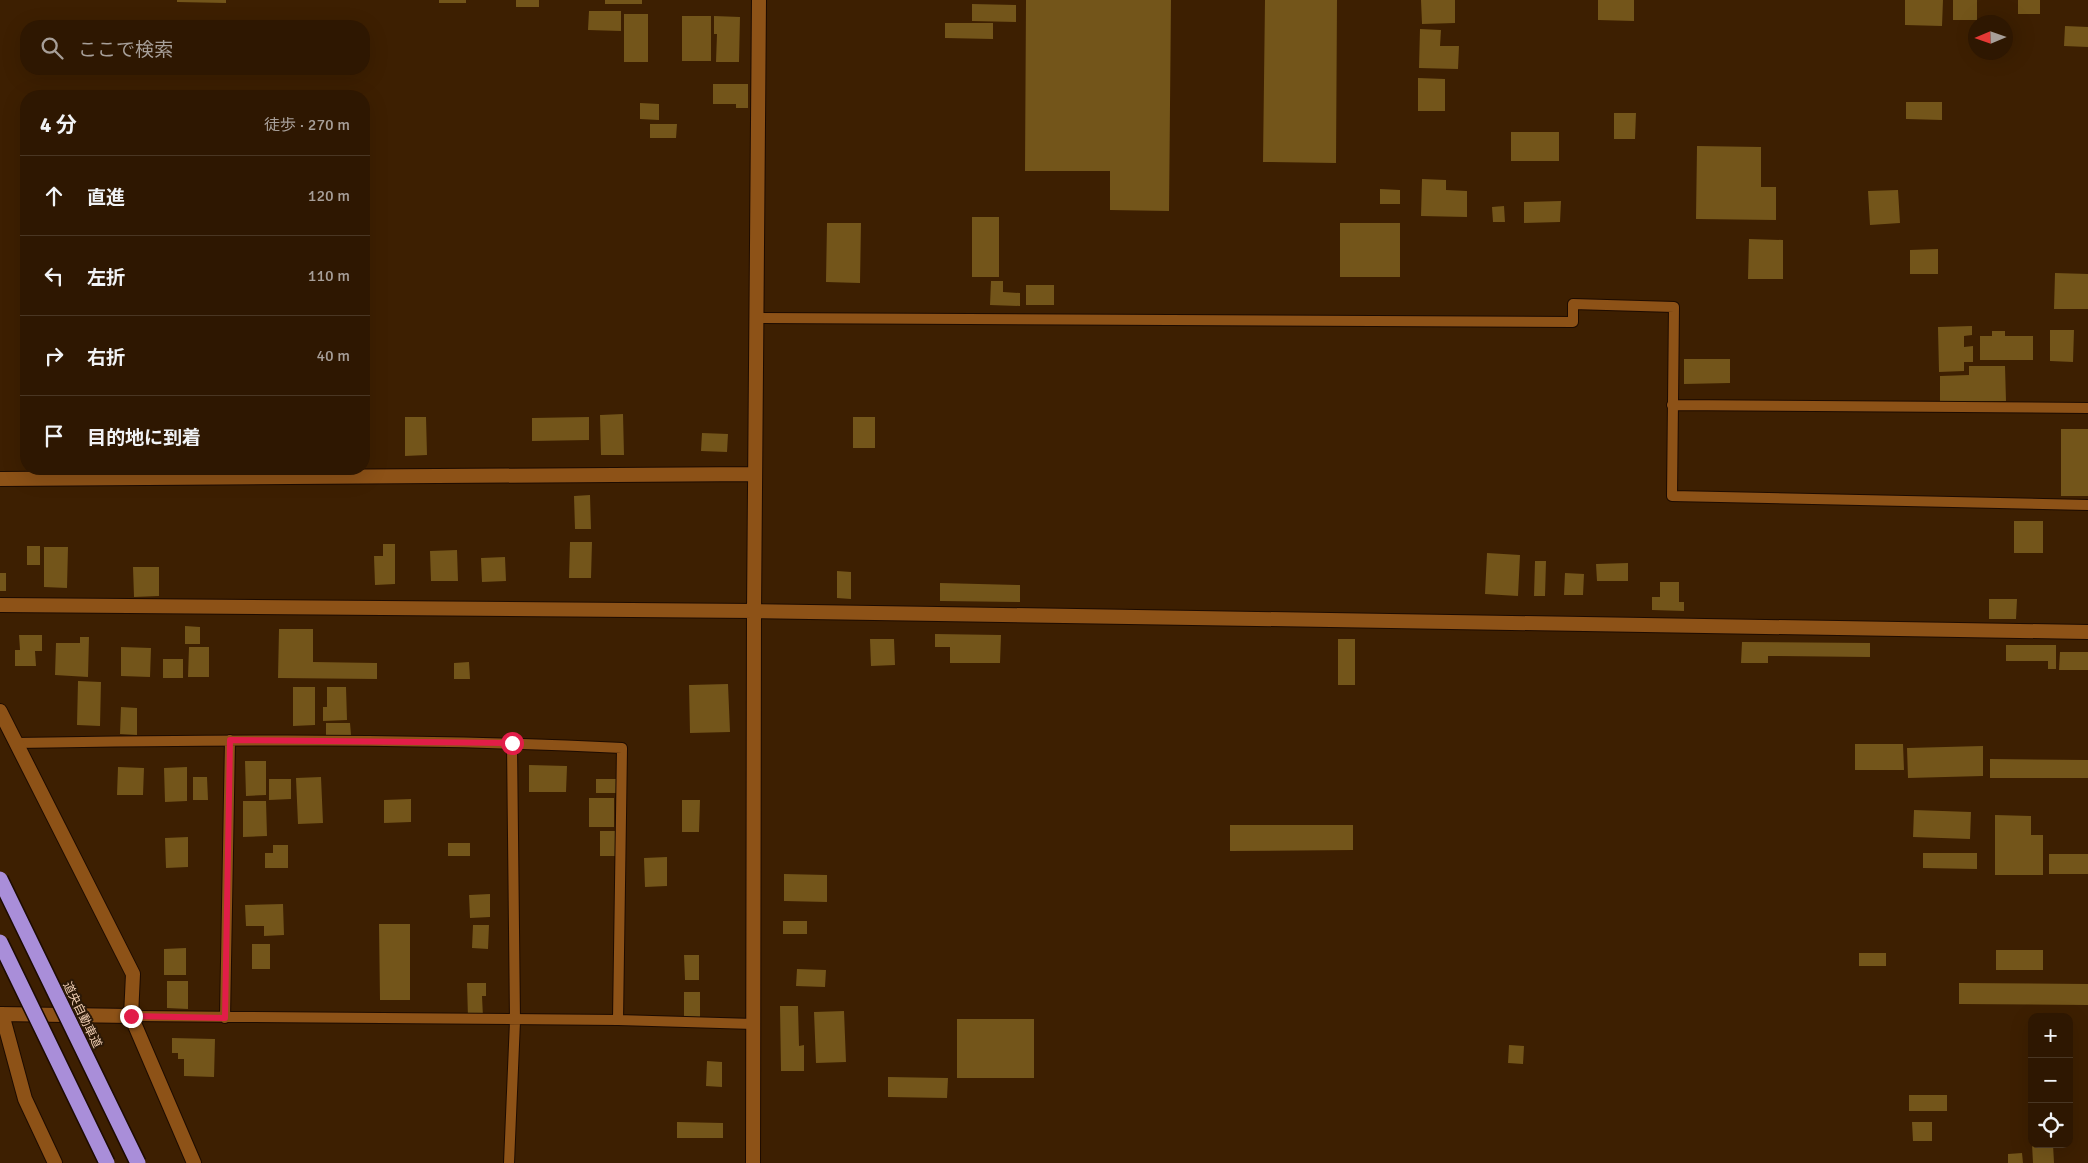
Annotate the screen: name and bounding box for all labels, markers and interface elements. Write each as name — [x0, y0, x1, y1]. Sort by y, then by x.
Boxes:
north arrow — [1968, 15, 2013, 60]
search box — [20, 20, 370, 75]
icon: search — [38, 34, 66, 62]
text: ここで検索 — [78, 38, 173, 62]
text: 4 分 — [40, 112, 77, 138]
text: 徒歩 · 270 m — [264, 115, 350, 135]
icon: ahead — [40, 182, 68, 210]
text: 直進 — [87, 186, 125, 210]
text: 120 m — [308, 186, 350, 206]
icon: left — [40, 262, 68, 290]
text: 左折 — [87, 266, 125, 290]
text: 110 m — [308, 266, 350, 286]
icon: right — [40, 342, 68, 370]
text: 右折 — [87, 346, 125, 370]
text: 40 m — [316, 346, 350, 366]
icon: arrive — [40, 422, 68, 450]
text: 目的地に到着 — [87, 426, 201, 450]
route start — [501, 732, 524, 755]
street label: 道央自動車道 — [59, 979, 105, 1051]
route end — [120, 1005, 143, 1028]
map controls — [2028, 1013, 2073, 1148]
button: + — [2028, 1013, 2073, 1058]
button: − — [2028, 1058, 2073, 1103]
button: locate — [2028, 1103, 2073, 1148]

